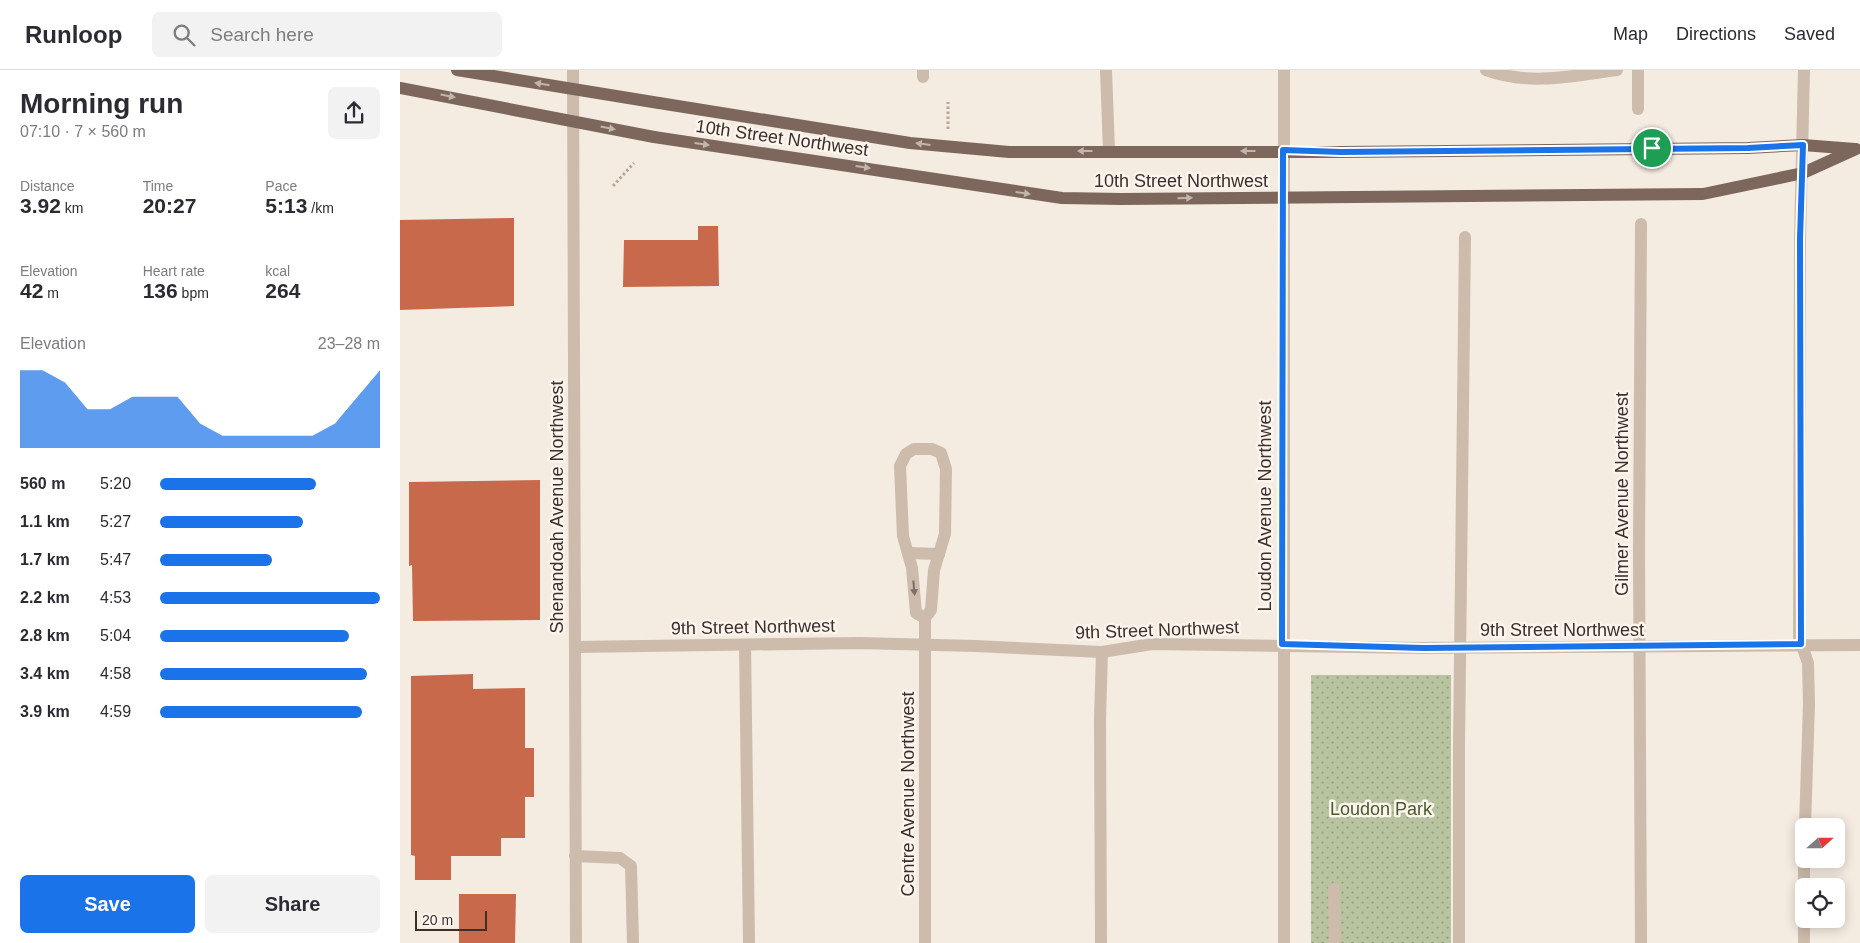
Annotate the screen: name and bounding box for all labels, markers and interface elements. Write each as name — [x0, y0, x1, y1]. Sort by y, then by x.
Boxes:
search box — [152, 12, 502, 57]
text: Runloop — [25, 21, 122, 48]
icon: search — [170, 21, 198, 49]
text: Search here — [210, 24, 314, 45]
text: Map — [1613, 24, 1648, 44]
text: Directions — [1676, 24, 1756, 44]
text: Saved — [1784, 24, 1835, 44]
one-way arrow — [533, 79, 549, 87]
button: share — [328, 87, 380, 139]
text: Morning run — [20, 88, 183, 119]
one-way arrow — [441, 93, 457, 101]
street label: 10th Street Northwest — [694, 116, 870, 160]
text: 07:10 · 7 × 560 m — [20, 123, 146, 140]
one-way arrow — [600, 124, 615, 132]
pin — [1631, 127, 1673, 169]
icon: arrive — [1638, 134, 1666, 162]
one-way arrow — [694, 140, 710, 148]
one-way arrow — [915, 140, 931, 148]
one-way arrow — [1077, 147, 1093, 155]
one-way arrow — [1239, 147, 1255, 155]
one-way arrow — [855, 163, 871, 171]
street label: 10th Street Northwest — [1094, 171, 1268, 191]
text: Distance — [20, 178, 74, 194]
text: Time — [143, 178, 173, 194]
text: Pace — [265, 178, 297, 194]
one-way arrow — [1015, 189, 1031, 197]
text: 3.92 — [20, 194, 61, 217]
text: 20:27 — [143, 194, 196, 217]
text: 5:13 — [265, 194, 307, 217]
one-way arrow — [1177, 194, 1193, 202]
text: km — [61, 200, 83, 216]
text: /km — [307, 200, 334, 216]
text: Elevation — [20, 263, 78, 279]
text: Heart rate — [143, 263, 205, 279]
text: kcal — [265, 263, 290, 279]
text: 42 — [20, 279, 43, 302]
text: 136 — [143, 279, 178, 302]
text: 264 — [265, 279, 300, 302]
text: m — [43, 285, 59, 301]
text: bpm — [178, 285, 209, 301]
text: Elevation — [20, 335, 86, 352]
text: 23–28 m — [318, 335, 380, 352]
street label: Shenandoah Avenue Northwest — [547, 381, 567, 633]
street label: Gilmer Avenue Northwest — [1612, 392, 1632, 596]
street label: Loudon Avenue Northwest — [1255, 401, 1275, 611]
text: 560 m — [20, 475, 65, 492]
text: 5:20 — [100, 475, 131, 492]
text: 1.1 km — [20, 513, 70, 530]
text: 5:27 — [100, 513, 131, 530]
text: 1.7 km — [20, 551, 70, 568]
text: 5:47 — [100, 551, 131, 568]
one-way arrow — [910, 581, 918, 597]
text: 2.2 km — [20, 589, 70, 606]
text: 4:53 — [100, 589, 131, 606]
street label: 9th Street Northwest — [671, 616, 835, 638]
street label: 9th Street Northwest — [1075, 617, 1239, 643]
street label: 9th Street Northwest — [1480, 620, 1644, 640]
text: 2.8 km — [20, 627, 70, 644]
text: 5:04 — [100, 627, 131, 644]
text: 3.4 km — [20, 665, 70, 682]
text: 4:58 — [100, 665, 131, 682]
street label: Centre Avenue Northwest — [898, 692, 918, 896]
text: 3.9 km — [20, 703, 70, 720]
text: 4:59 — [100, 703, 131, 720]
park label: Loudon Park — [1330, 799, 1433, 819]
north arrow — [1795, 818, 1845, 868]
map controls — [1795, 818, 1845, 928]
button: Save — [20, 875, 195, 933]
button: Share — [205, 875, 380, 933]
button: locate — [1795, 878, 1845, 928]
scale bar — [415, 908, 488, 931]
text: 20 m — [422, 912, 453, 928]

